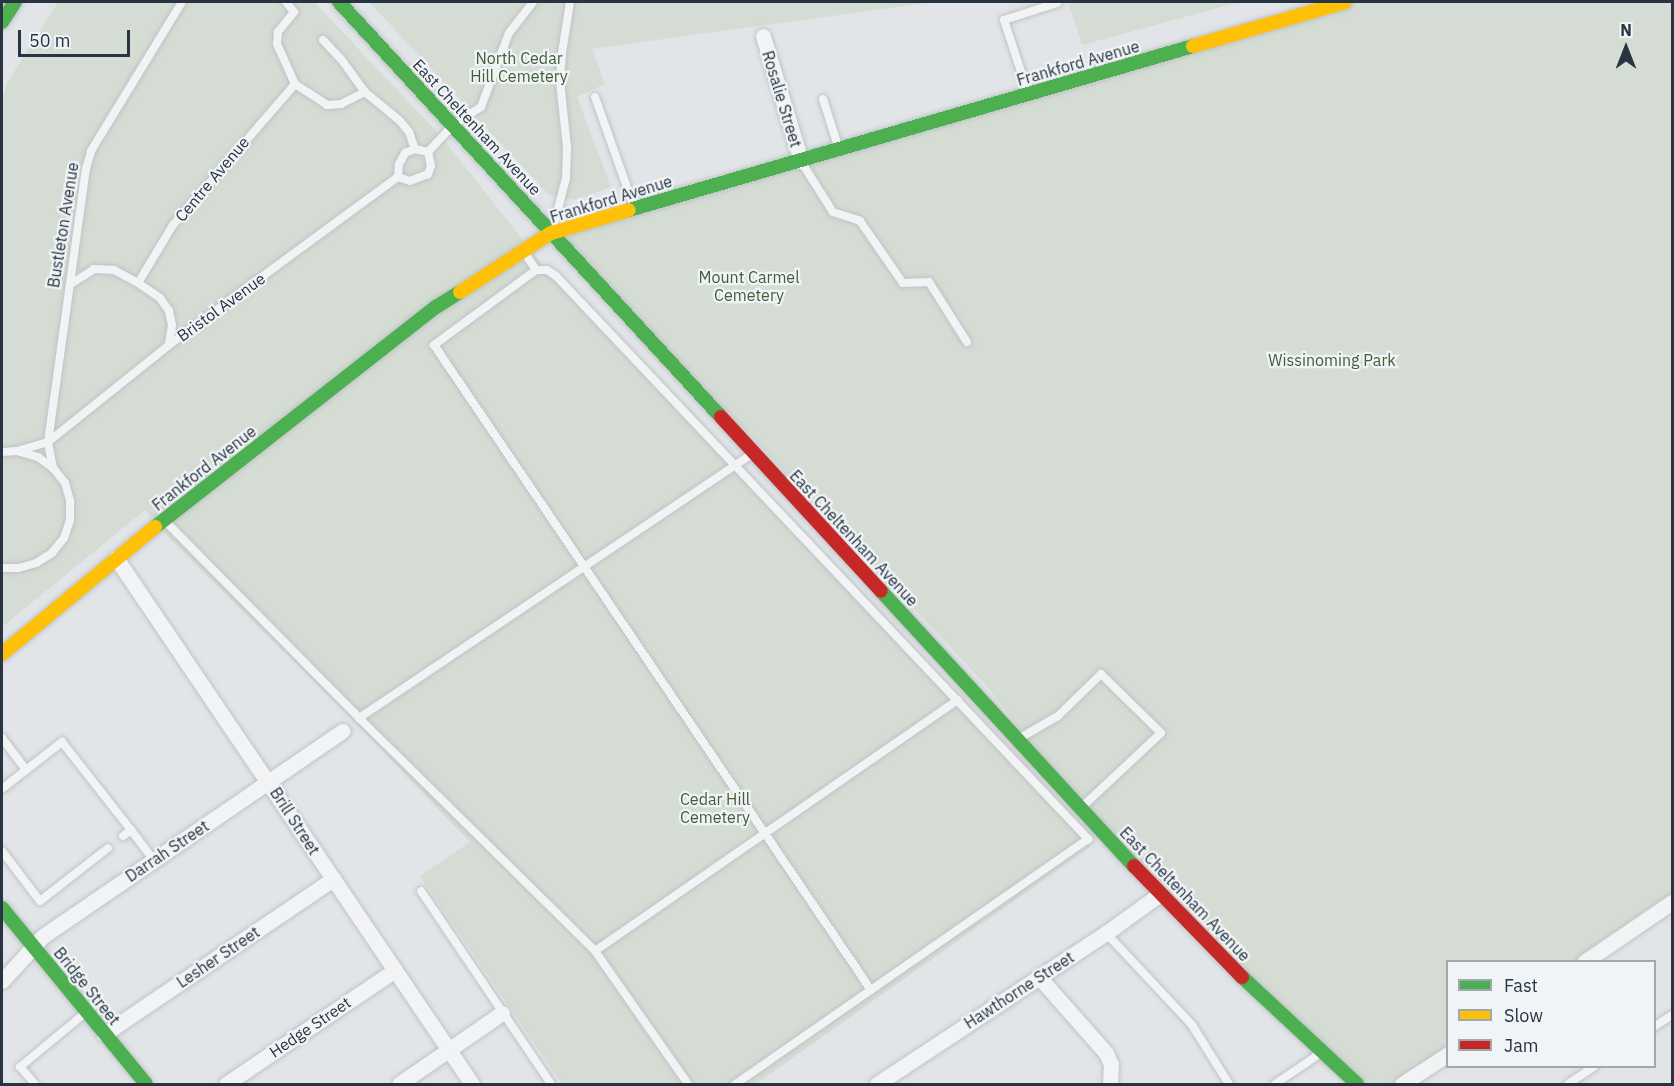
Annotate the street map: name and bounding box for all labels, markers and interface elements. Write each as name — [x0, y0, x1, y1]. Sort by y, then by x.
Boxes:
scale bar — [21, 18, 134, 56]
north arrow — [1596, 18, 1656, 78]
text: N — [1620, 20, 1632, 40]
text: 50 m — [29, 29, 71, 52]
street label: Frankford Avenue — [1014, 36, 1142, 90]
park label: North Cedar Hill Cemetery — [470, 48, 568, 86]
street label: Rosalie Street — [758, 48, 806, 150]
street label: East Cheltenham Avenue — [409, 55, 545, 199]
street label: Centre Avenue — [171, 133, 253, 225]
street label: Bustleton Avenue — [44, 161, 82, 289]
street label: Frankford Avenue — [548, 171, 674, 227]
park label: Mount Carmel Cemetery — [699, 267, 799, 305]
street label: Bristol Avenue — [173, 269, 269, 345]
park label: Wissinoming Park — [1268, 350, 1396, 370]
street label: Frankford Avenue — [148, 421, 260, 515]
street label: East Cheltenham Avenue — [786, 466, 922, 610]
street label: Brill Street — [266, 784, 324, 858]
park label: Cedar Hill Cemetery — [680, 789, 750, 827]
street label: Darrah Street — [122, 816, 212, 886]
street label: East Cheltenham Avenue — [1116, 823, 1254, 965]
street label: Lesher Street — [173, 922, 263, 992]
street label: Bridge Street — [50, 943, 124, 1029]
street label: Hawthorne Street — [960, 947, 1078, 1033]
legend — [1446, 960, 1656, 1068]
text: Fast — [1504, 974, 1538, 997]
street label: Hedge Street — [266, 993, 354, 1061]
text: Slow — [1504, 1004, 1543, 1027]
text: Jam — [1504, 1034, 1539, 1057]

